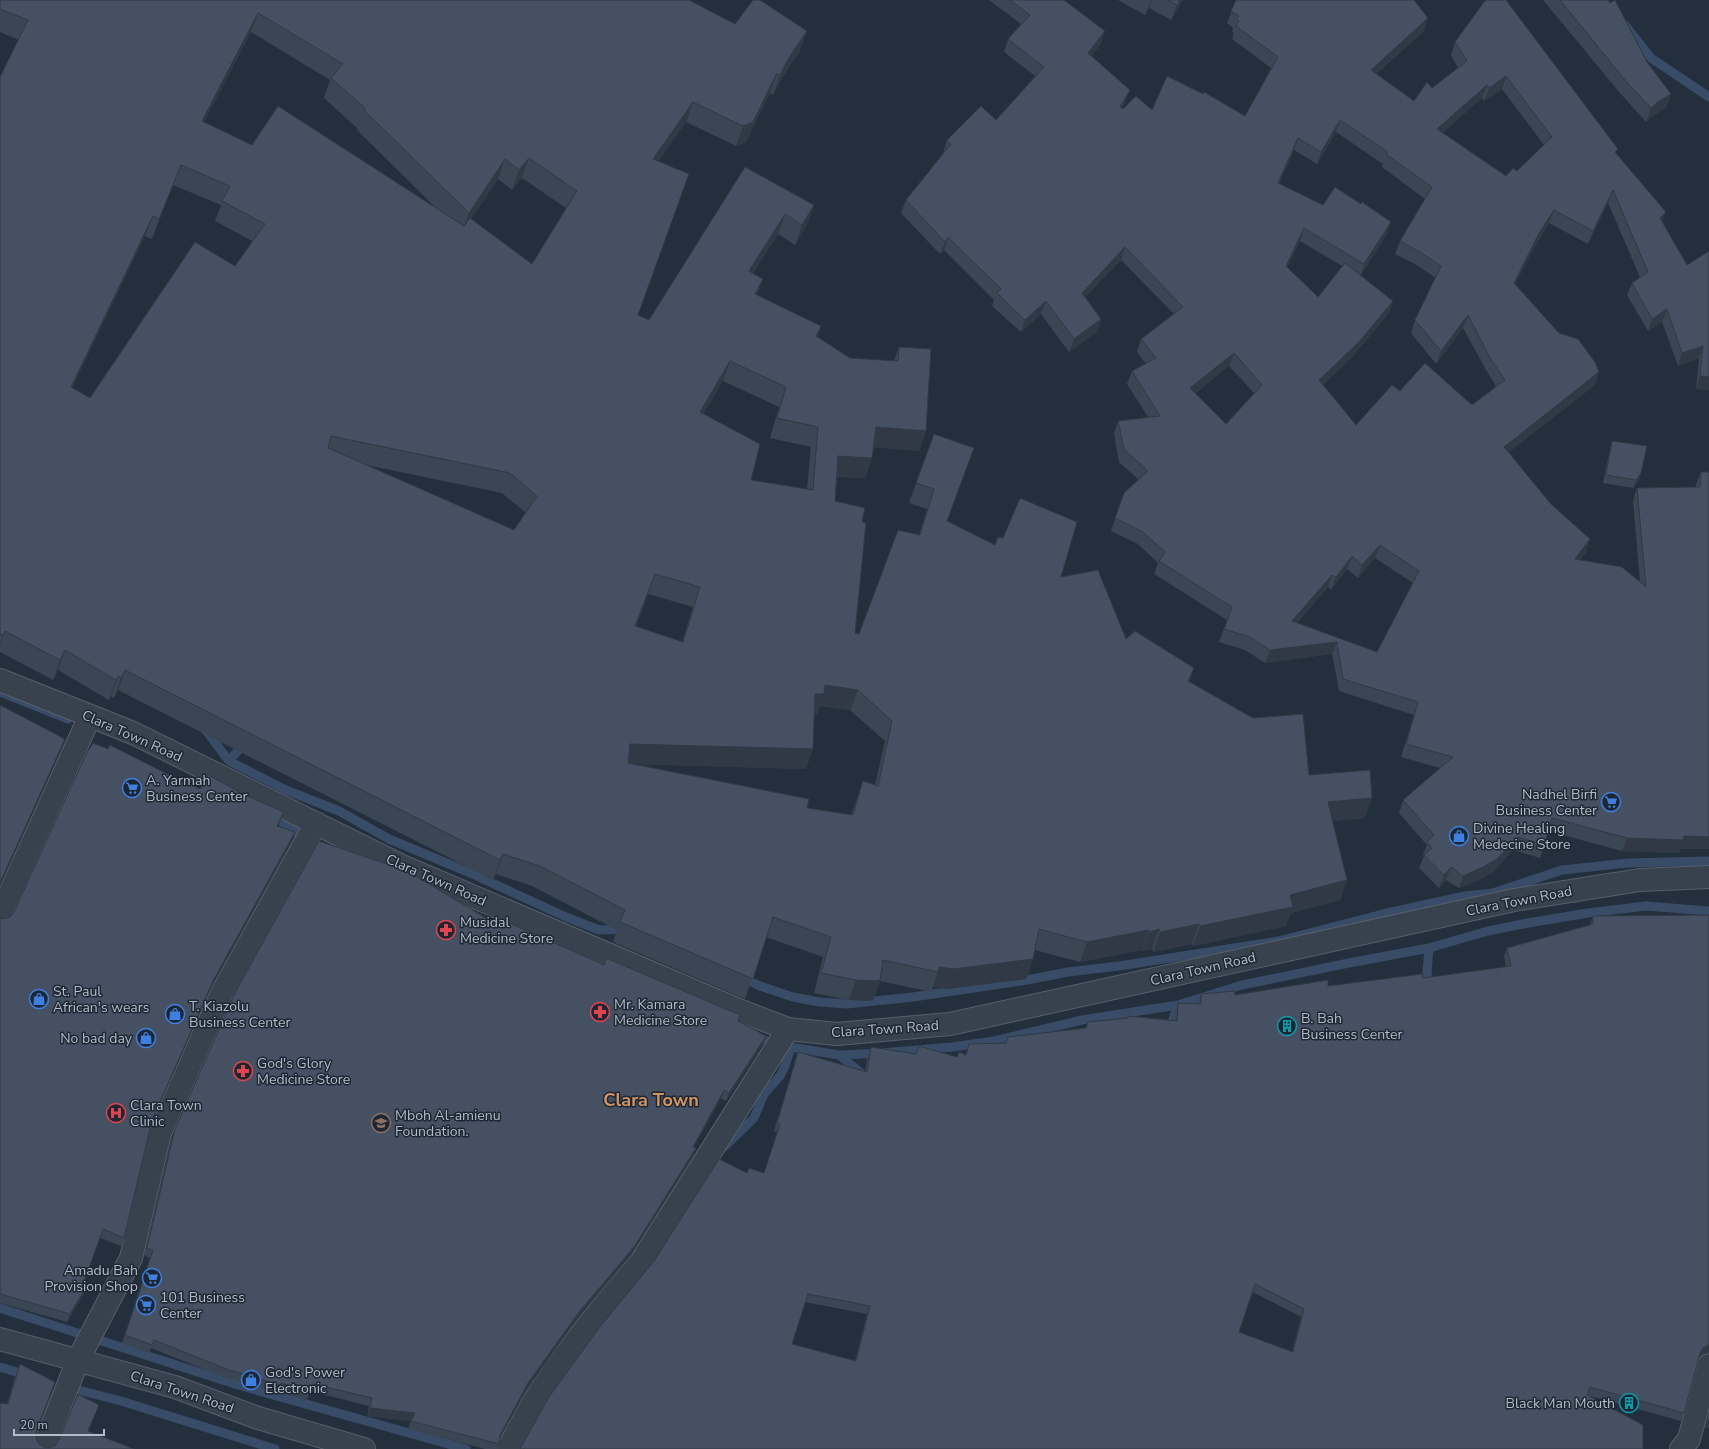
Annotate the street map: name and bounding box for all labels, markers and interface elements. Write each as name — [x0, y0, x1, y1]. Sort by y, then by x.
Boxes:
street label: Clara Town Road — [79, 705, 185, 767]
place label: A. Yarmah Business Center — [146, 771, 247, 806]
supermarket icon: A. Yarmah Business Center — [121, 777, 143, 799]
place label: Nadhel Birfi Business Center — [1496, 785, 1597, 820]
supermarket icon: Nadhel Birfi Business Center — [1600, 791, 1622, 813]
place label: Divine Healing Medecine Store — [1473, 819, 1570, 854]
shop icon: Divine Healing Medecine Store — [1448, 825, 1470, 847]
street label: Clara Town Road — [383, 849, 489, 911]
street label: Clara Town Road — [1464, 881, 1574, 921]
place label: Musidal Medicine Store — [460, 913, 553, 948]
pharmacy icon: Musidal Medicine Store — [435, 919, 457, 941]
street label: Clara Town Road — [1148, 948, 1258, 990]
place label: St. Paul African's wears — [53, 982, 150, 1017]
shop icon: St. Paul African's wears — [28, 988, 50, 1010]
place label: Mr. Kamara Medicine Store — [614, 995, 707, 1030]
place label: T. Kiazolu Business Center — [189, 997, 290, 1032]
pharmacy icon: Mr. Kamara Medicine Store — [589, 1001, 611, 1023]
shop icon: T. Kiazolu Business Center — [164, 1003, 186, 1025]
place label: B. Bah Business Center — [1301, 1009, 1402, 1044]
building icon: B. Bah Business Center — [1276, 1015, 1298, 1037]
street label: Clara Town Road — [831, 1016, 939, 1042]
shop icon: No bad day — [135, 1027, 157, 1049]
place label: No bad day — [60, 1029, 133, 1048]
place label: God's Glory Medicine Store — [257, 1054, 350, 1089]
pharmacy icon: God's Glory Medicine Store — [232, 1060, 254, 1082]
district label: Clara Town — [603, 1088, 699, 1112]
place label: Clara Town Clinic — [130, 1096, 202, 1131]
hospital icon: Clara Town Clinic — [105, 1102, 127, 1124]
place label: Mboh Al-amienu Foundation. — [395, 1106, 501, 1141]
school or university icon: Mboh Al-amienu Foundation. — [370, 1112, 392, 1134]
place label: Amadu Bah Provision Shop — [44, 1261, 138, 1296]
supermarket icon: Amadu Bah Provision Shop — [141, 1267, 163, 1289]
place label: 101 Business Center — [160, 1288, 245, 1323]
supermarket icon: 101 Business Center — [135, 1294, 157, 1316]
place label: God's Power Electronic — [265, 1363, 345, 1398]
street label: Clara Town Road — [128, 1366, 236, 1418]
shop icon: God's Power Electronic — [240, 1369, 262, 1391]
building icon: Black Man Mouth — [1618, 1392, 1640, 1414]
place label: Black Man Mouth — [1505, 1394, 1615, 1413]
scale bar — [14, 1411, 104, 1437]
text: 20 m — [20, 1417, 48, 1433]

